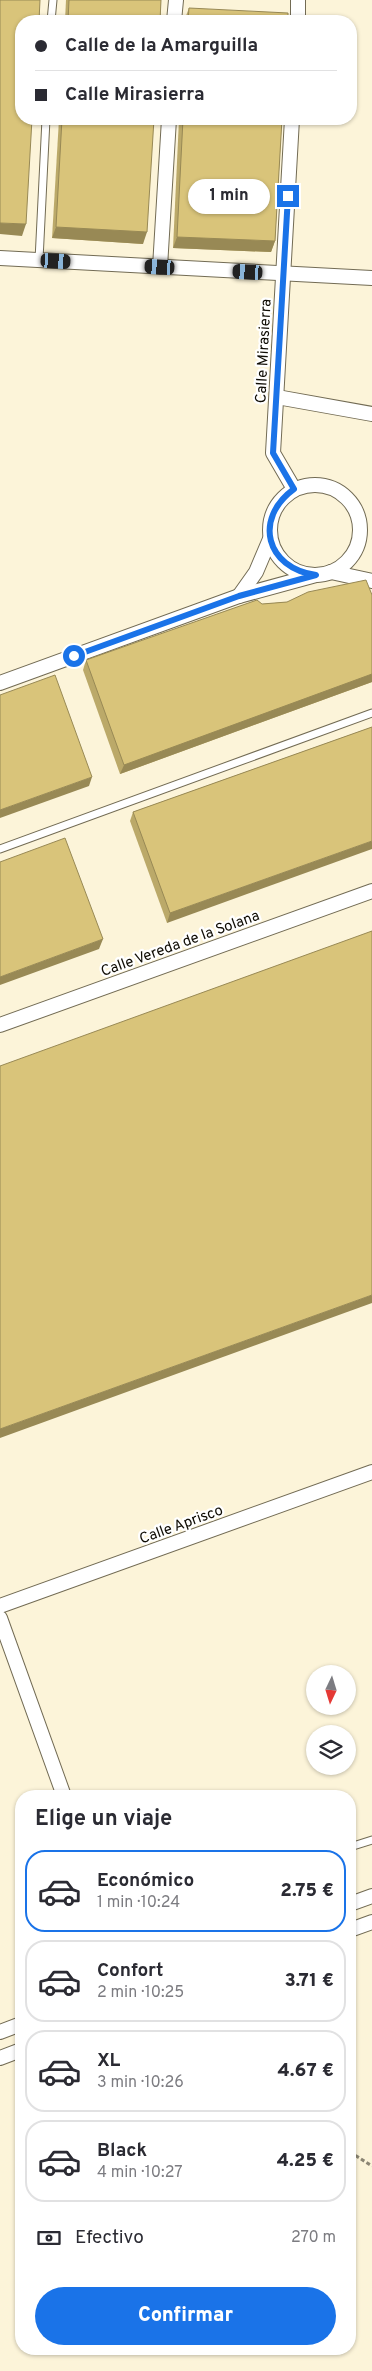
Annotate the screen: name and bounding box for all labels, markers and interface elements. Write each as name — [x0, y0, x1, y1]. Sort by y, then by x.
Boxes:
text: Calle de la Amarguilla — [65, 34, 258, 58]
text: Calle Mirasierra — [65, 83, 205, 107]
callout: 1 min — [188, 178, 270, 214]
route end — [277, 185, 299, 207]
text: 1 min — [209, 186, 249, 206]
car — [40, 253, 71, 269]
car — [144, 259, 175, 275]
car — [232, 264, 263, 280]
street label: Calle Mirasierra — [252, 298, 277, 404]
route start — [63, 645, 85, 667]
street label: Calle Vereda de la Solana — [99, 907, 262, 982]
street label: Calle Aprisco — [137, 1502, 226, 1549]
north arrow — [306, 1665, 356, 1715]
map controls — [306, 1665, 356, 1775]
button: layers — [306, 1725, 356, 1775]
text: Elige un viaje — [35, 1806, 172, 1833]
icon: car — [37, 1869, 82, 1914]
text: Económico — [97, 1869, 194, 1893]
text: 2.75 € — [280, 1879, 334, 1903]
text: 1 min · 10:24 — [97, 1893, 180, 1913]
icon: car — [37, 1959, 82, 2004]
text: Confort — [97, 1959, 163, 1983]
text: 3.71 € — [285, 1969, 334, 1993]
text: 2 min · 10:25 — [97, 1983, 184, 2003]
icon: car — [37, 2049, 82, 2094]
text: XL — [97, 2049, 120, 2073]
text: 4.67 € — [277, 2059, 334, 2083]
text: 3 min · 10:26 — [97, 2073, 184, 2093]
icon: car — [37, 2139, 82, 2184]
text: Black — [97, 2139, 147, 2163]
text: 4.25 € — [277, 2149, 334, 2173]
text: 4 min · 10:27 — [97, 2163, 183, 2183]
icon: cash — [35, 2224, 63, 2252]
text: Efectivo — [75, 2226, 144, 2250]
text: 270 m — [291, 2228, 336, 2248]
button: Confirmar — [35, 2287, 336, 2345]

